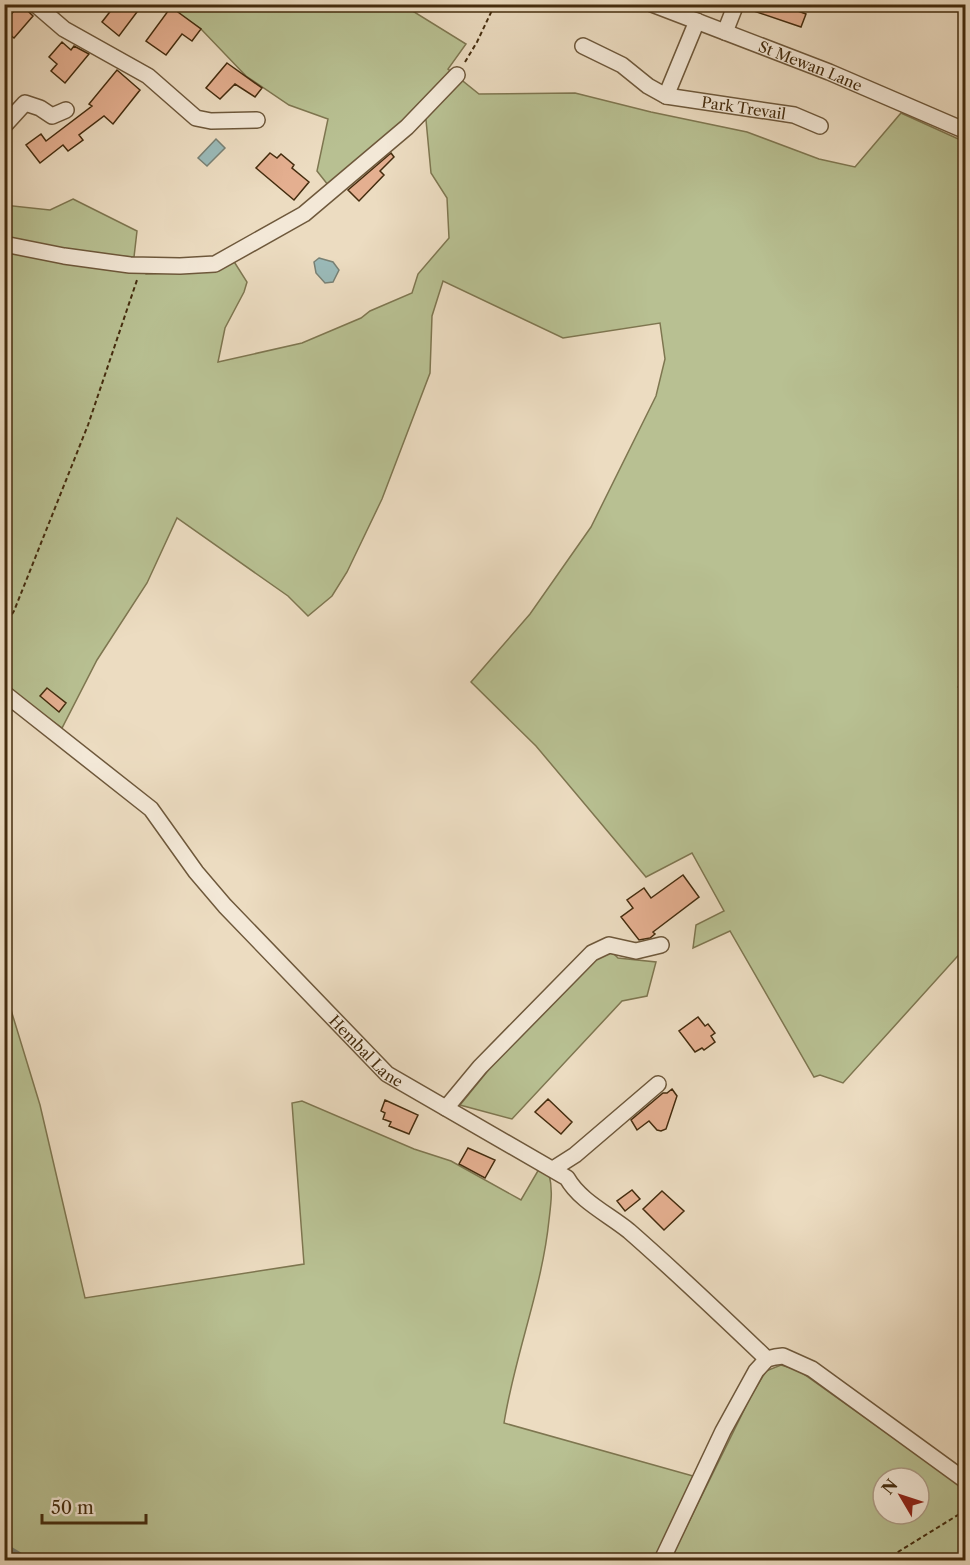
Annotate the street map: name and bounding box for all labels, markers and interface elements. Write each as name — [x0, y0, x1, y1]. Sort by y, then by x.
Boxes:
street label: St Mewan Lane — [756, 36, 865, 95]
street label: Park Trevail — [700, 92, 788, 123]
street label: Hembal Lane — [326, 1011, 407, 1091]
north arrow — [871, 1466, 931, 1526]
text: N — [877, 1475, 902, 1498]
scale bar — [42, 1487, 146, 1525]
text: 50 m — [51, 1497, 94, 1519]

